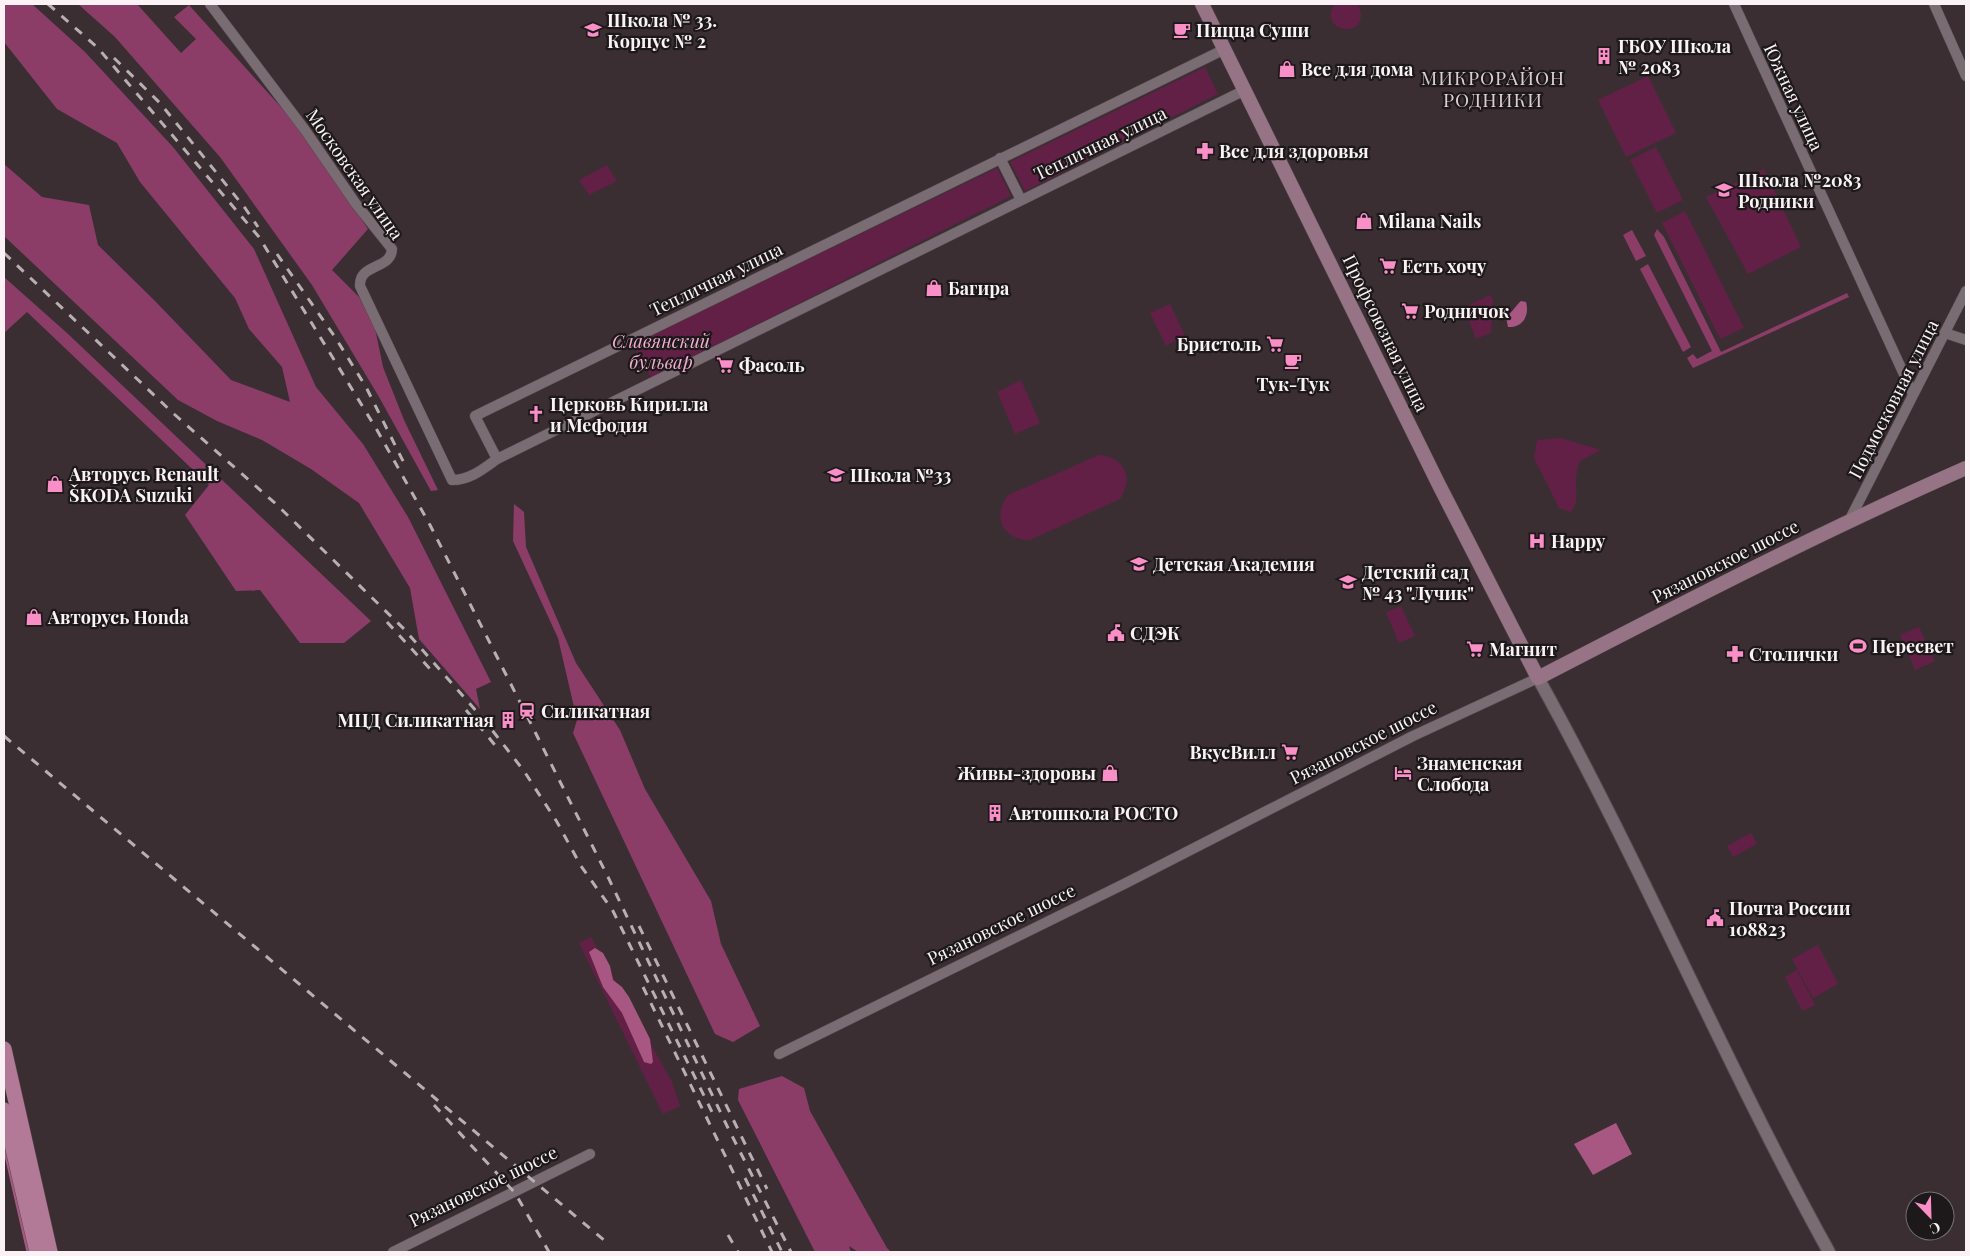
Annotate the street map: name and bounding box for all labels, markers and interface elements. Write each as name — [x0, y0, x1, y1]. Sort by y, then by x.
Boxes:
place label: Школа № 33. Корпус № 2 — [607, 8, 717, 53]
place label: Пицца Суши — [1196, 18, 1310, 42]
school or university icon: Школа № 33. Корпус № 2 — [583, 20, 603, 40]
cafe icon: Пицца Суши — [1172, 20, 1192, 40]
place label: ГБОУ Школа № 2083 — [1618, 34, 1732, 79]
street label: Южная улица — [1759, 39, 1829, 155]
building icon: ГБОУ Школа № 2083 — [1594, 46, 1614, 66]
place label: Все для дома — [1301, 57, 1414, 81]
shop icon: Все для дома — [1277, 59, 1297, 79]
district label: МИКРОРАЙОН РОДНИКИ — [1421, 64, 1565, 112]
street label: Тепличная улица — [1030, 100, 1170, 186]
street label: Московская улица — [301, 104, 409, 244]
place label: Все для здоровья — [1219, 139, 1369, 163]
pharmacy icon: Все для здоровья — [1195, 141, 1215, 161]
place label: Школа №2083 Родники — [1738, 168, 1862, 213]
school or university icon: Школа №2083 Родники — [1714, 180, 1734, 200]
place label: Milana Nails — [1378, 209, 1481, 233]
shop icon: Milana Nails — [1354, 211, 1374, 231]
street label: Тепличная улица — [646, 236, 786, 322]
street label: Профсоюзная улица — [1338, 251, 1434, 415]
place label: Есть хочу — [1402, 254, 1487, 278]
supermarket icon: Есть хочу — [1378, 256, 1398, 276]
place label: Багира — [948, 276, 1010, 300]
shop icon: Багира — [924, 278, 944, 298]
place label: Родничок — [1424, 299, 1509, 323]
supermarket icon: Родничок — [1400, 301, 1420, 321]
street label: Подмосковная улица — [1843, 315, 1944, 483]
park label: Славянский бульвар — [612, 329, 711, 374]
place label: Бристоль — [1177, 332, 1261, 356]
supermarket icon: Бристоль — [1265, 334, 1285, 354]
cafe icon: Тук-Тук — [1283, 351, 1303, 371]
place label: Фасоль — [739, 353, 805, 377]
supermarket icon: Фасоль — [715, 355, 735, 375]
place label: Тук-Тук — [1257, 372, 1329, 396]
place label: Церковь Кирилла и Мефодия — [550, 392, 709, 437]
church icon: Церковь Кирилла и Мефодия — [526, 404, 546, 424]
place label: Авторусь Renault ŠKODA Suzuki — [68, 462, 220, 507]
place label: Школа №33 — [850, 463, 951, 487]
school or university icon: Школа №33 — [826, 465, 846, 485]
shop icon: Авторусь Renault ŠKODA Suzuki — [45, 474, 65, 494]
street label: Рязановское шоссе — [1647, 514, 1803, 608]
place label: Happy — [1551, 529, 1606, 553]
hospital icon: Happy — [1527, 531, 1547, 551]
place label: Детская Академия — [1153, 552, 1315, 576]
school or university icon: Детская Академия — [1129, 554, 1149, 574]
place label: Детский сад № 43 "Лучик" — [1362, 560, 1474, 605]
school or university icon: Детский сад № 43 "Лучик" — [1338, 572, 1358, 592]
place label: Авторусь Honda — [47, 605, 189, 629]
shop icon: Авторусь Honda — [24, 607, 44, 627]
place label: СДЭК — [1130, 621, 1180, 645]
public building icon: СДЭК — [1106, 623, 1126, 643]
place label: Пересвет — [1872, 634, 1954, 658]
sports icon: Пересвет — [1848, 636, 1868, 656]
place label: Магнит — [1489, 637, 1558, 661]
supermarket icon: Магнит — [1465, 639, 1485, 659]
place label: Столички — [1749, 642, 1838, 666]
pharmacy icon: Столички — [1725, 644, 1745, 664]
street label: Рязановское шоссе — [1285, 695, 1441, 789]
place label: Силикатная — [541, 699, 650, 723]
station icon: Силикатная — [517, 701, 537, 721]
place label: МЦД Силикатная — [337, 708, 494, 732]
building icon: МЦД Силикатная — [498, 710, 518, 730]
place label: ВкусВилл — [1189, 740, 1276, 764]
supermarket icon: ВкусВилл — [1280, 742, 1300, 762]
place label: Знаменская Слобода — [1417, 751, 1522, 796]
place label: Живы-здоровы — [956, 761, 1096, 785]
shop icon: Живы-здоровы — [1100, 763, 1120, 783]
hotel icon: Знаменская Слобода — [1393, 763, 1413, 783]
place label: Автошкола РОСТО — [1008, 801, 1178, 825]
building icon: Автошкола РОСТО — [985, 803, 1005, 823]
street label: Рязановское шоссе — [923, 878, 1079, 970]
place label: Почта России 108823 — [1729, 896, 1851, 941]
public building icon: Почта России 108823 — [1705, 908, 1725, 928]
street label: Рязановское шоссе — [405, 1140, 561, 1232]
north arrow — [1905, 1191, 1955, 1241]
text: С — [1927, 1218, 1944, 1239]

